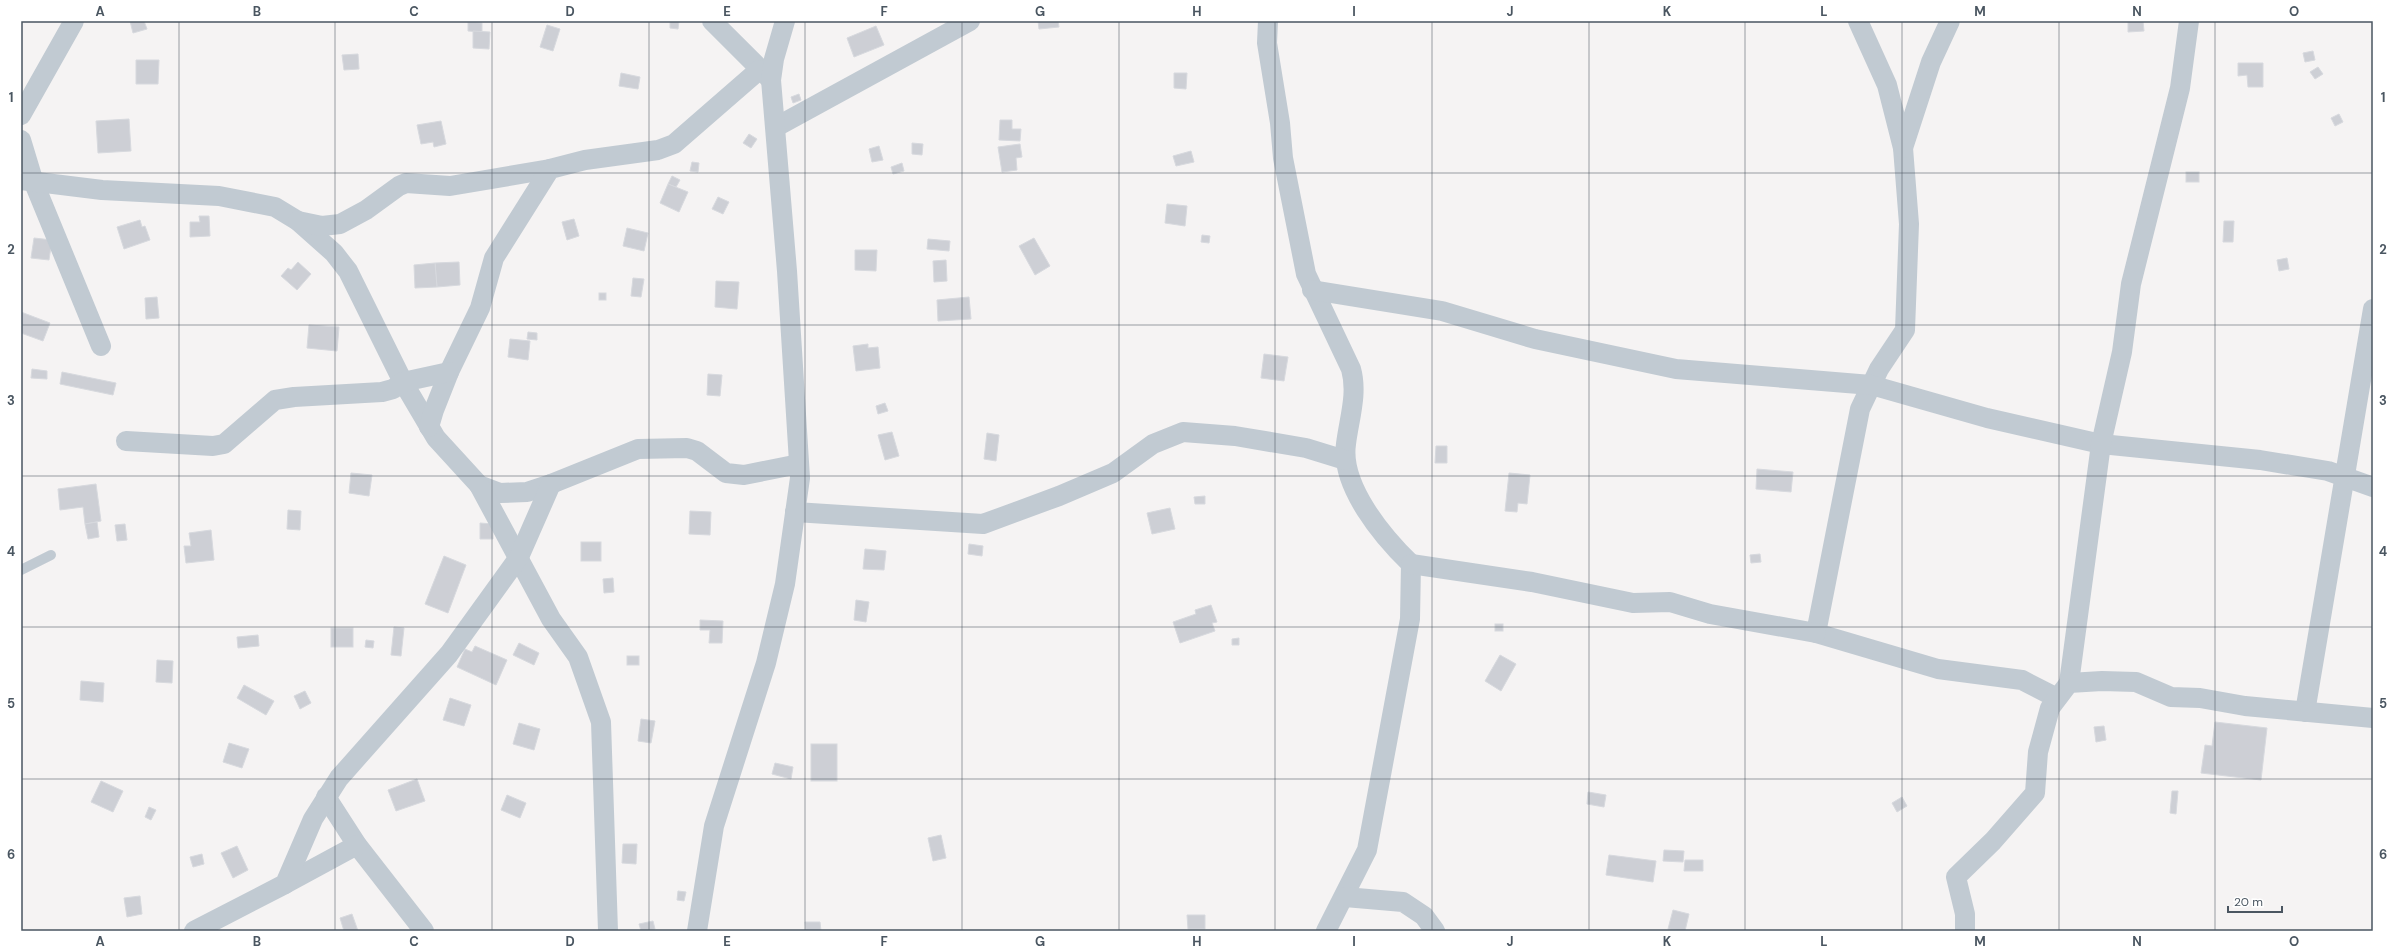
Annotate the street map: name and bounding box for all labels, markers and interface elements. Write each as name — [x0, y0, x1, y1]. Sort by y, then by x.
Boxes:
text: A — [95, 3, 105, 20]
text: B — [253, 3, 261, 20]
text: C — [409, 3, 419, 20]
text: D — [565, 3, 575, 20]
text: E — [723, 3, 731, 20]
text: F — [880, 3, 888, 20]
text: G — [1035, 3, 1045, 20]
text: H — [1192, 3, 1202, 20]
text: I — [1352, 3, 1356, 20]
text: J — [1506, 3, 1514, 20]
text: K — [1663, 3, 1672, 20]
text: L — [1820, 3, 1828, 20]
text: M — [1974, 3, 1986, 20]
text: N — [2132, 3, 2142, 20]
text: O — [2289, 3, 2299, 20]
text: 1 — [9, 89, 13, 106]
text: 1 — [2381, 89, 2385, 106]
text: 2 — [7, 241, 15, 258]
text: 2 — [2379, 241, 2387, 258]
text: 3 — [7, 392, 15, 409]
text: 3 — [2379, 392, 2387, 409]
text: 4 — [7, 543, 15, 560]
text: 4 — [2379, 543, 2387, 560]
text: 5 — [7, 695, 15, 712]
text: 5 — [2379, 695, 2387, 712]
text: 6 — [7, 846, 15, 863]
text: 6 — [2379, 846, 2387, 863]
scale bar — [2228, 888, 2282, 914]
text: 20 m — [2234, 894, 2263, 910]
text: A — [95, 933, 105, 950]
text: B — [253, 933, 261, 950]
text: C — [409, 933, 419, 950]
text: D — [565, 933, 575, 950]
text: E — [723, 933, 731, 950]
text: F — [880, 933, 888, 950]
text: G — [1035, 933, 1045, 950]
text: H — [1192, 933, 1202, 950]
text: I — [1352, 933, 1356, 950]
text: J — [1506, 933, 1514, 950]
text: K — [1663, 933, 1672, 950]
text: L — [1820, 933, 1828, 950]
text: M — [1974, 933, 1986, 950]
text: N — [2132, 933, 2142, 950]
text: O — [2289, 933, 2299, 950]

